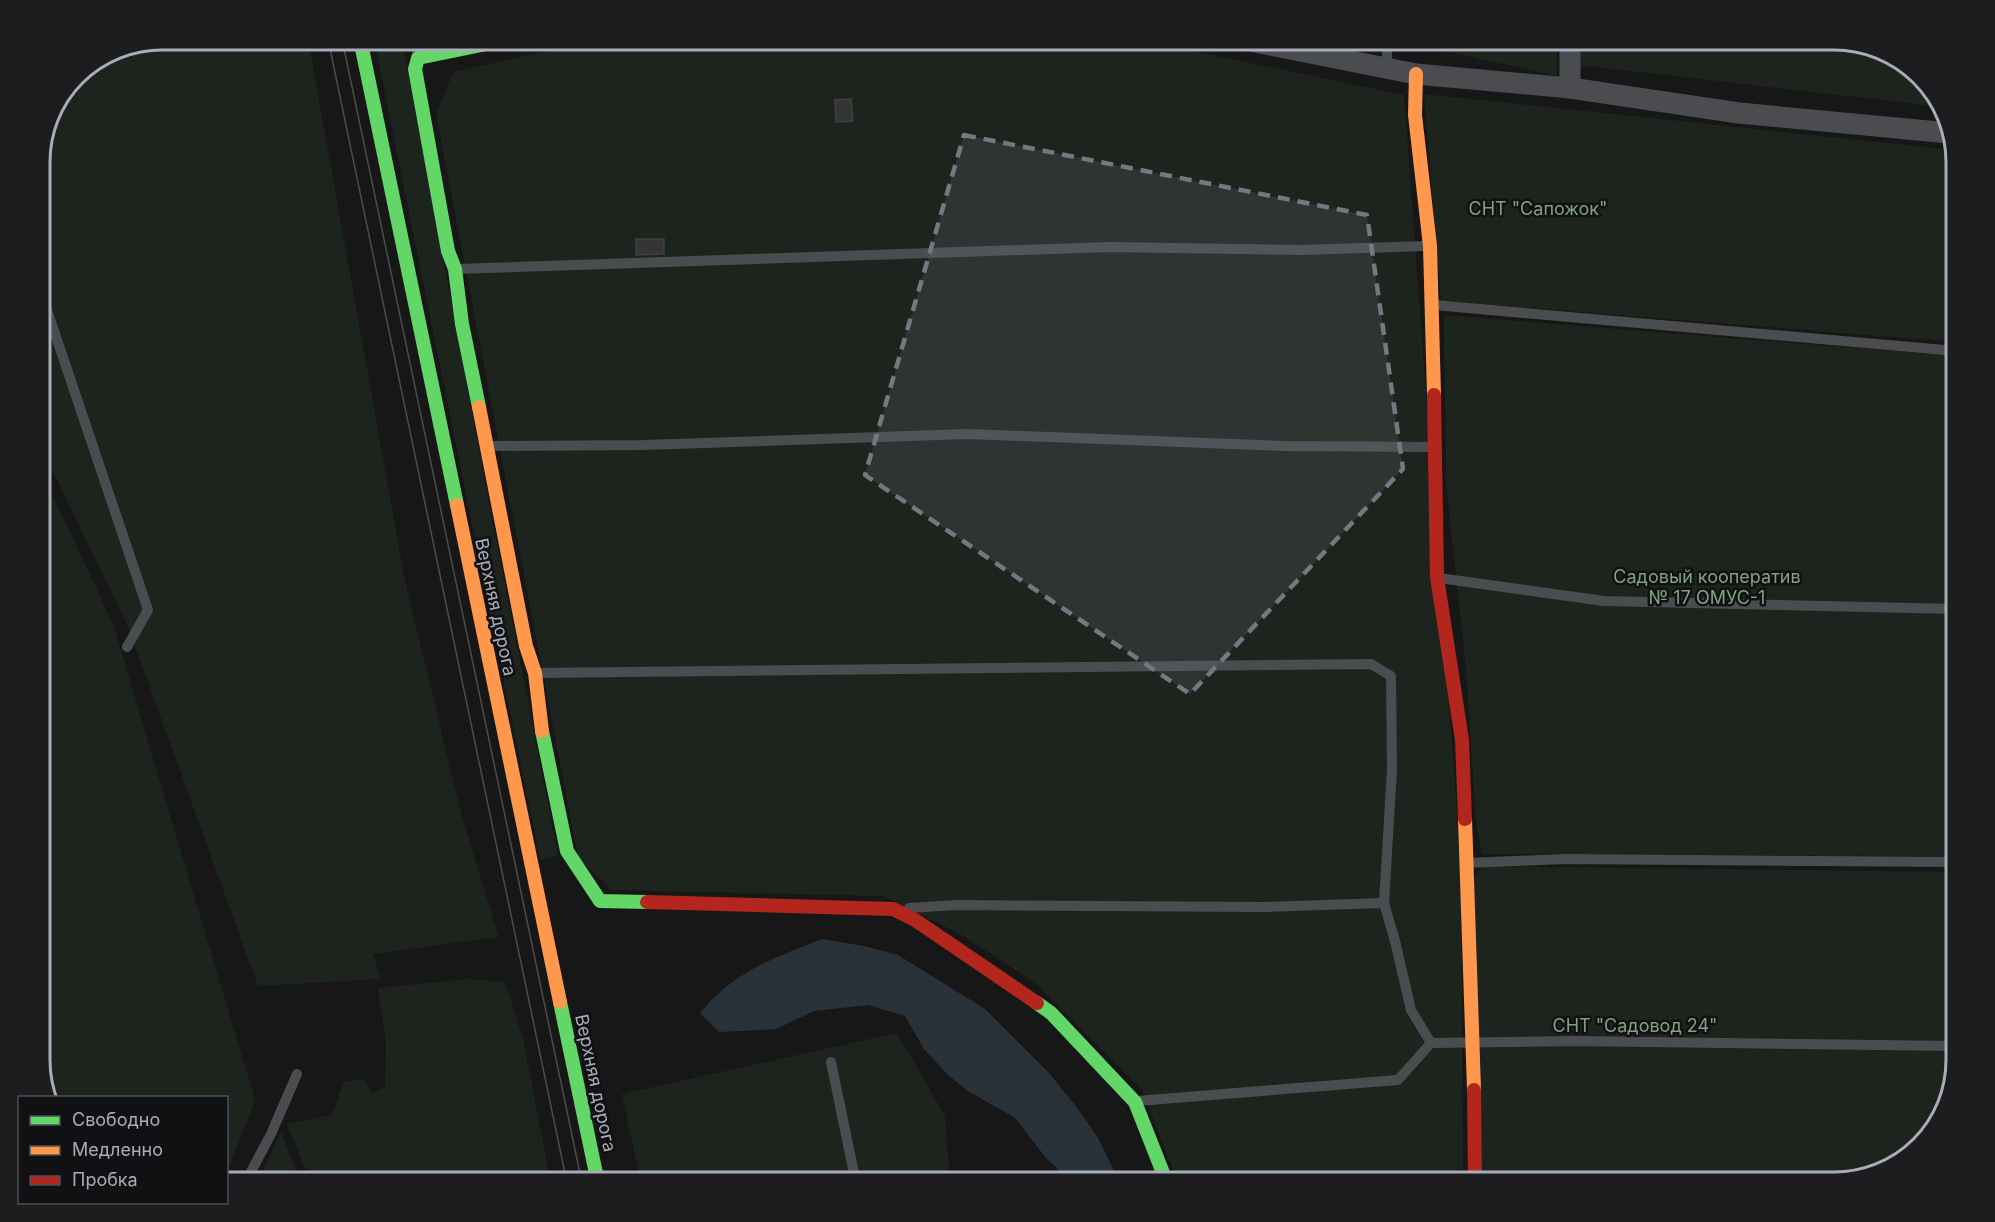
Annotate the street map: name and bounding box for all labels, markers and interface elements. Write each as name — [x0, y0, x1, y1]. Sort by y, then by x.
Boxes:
park label: СНТ "Сапожок" — [1469, 198, 1607, 219]
street label: Верхняя дорога — [471, 536, 521, 678]
park label: Садовый кооператив № 17 ОМУС-1 — [1613, 566, 1801, 608]
street label: Верхняя дорога — [571, 1012, 621, 1154]
park label: СНТ "Садовод 24" — [1553, 1015, 1717, 1036]
legend — [18, 1096, 228, 1204]
text: Свободно — [72, 1109, 160, 1130]
text: Медленно — [72, 1139, 163, 1160]
text: Пробка — [72, 1169, 138, 1190]

